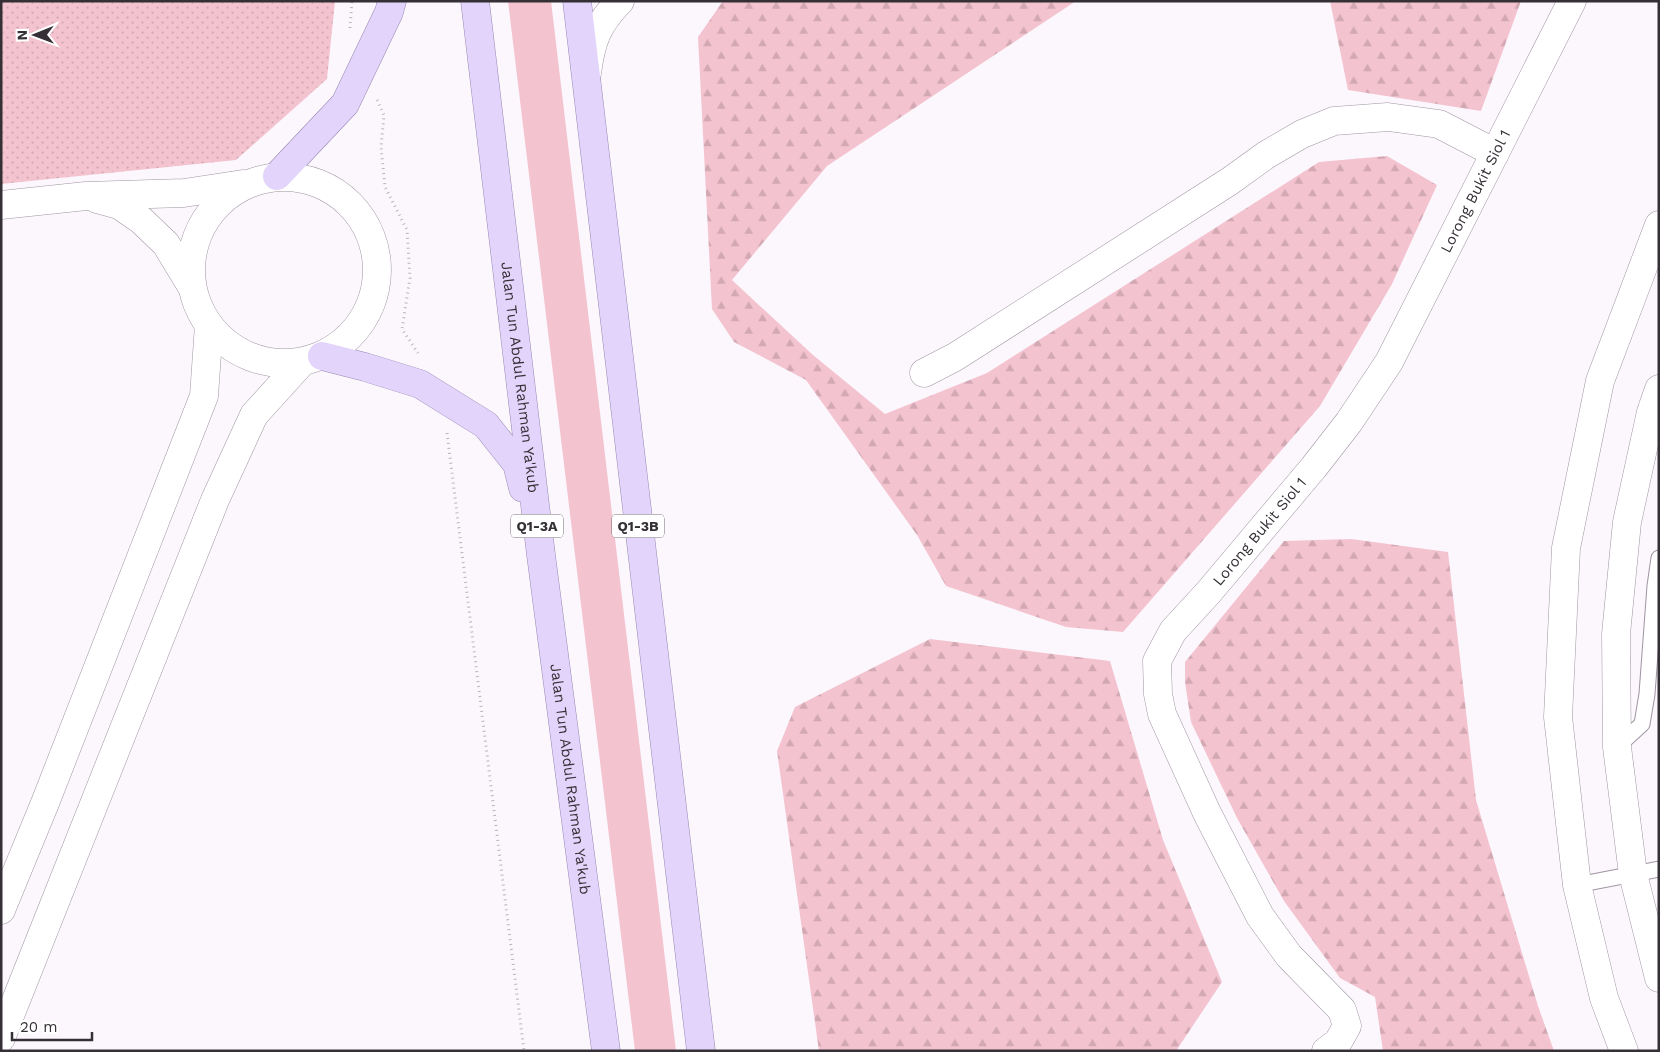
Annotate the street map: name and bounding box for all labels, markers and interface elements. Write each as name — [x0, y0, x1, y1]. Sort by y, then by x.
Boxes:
north arrow — [10, 10, 60, 60]
text: N — [14, 30, 30, 41]
street label: Lorong Bukit Siol 1 — [1437, 127, 1514, 256]
street label: Jalan Tun Abdul Rahman Ya'kub — [497, 261, 543, 494]
street label: Lorong Bukit Siol 1 — [1209, 474, 1310, 589]
road number: Q1-3A — [511, 514, 563, 538]
road number: Q1-3B — [612, 514, 664, 538]
street label: Jalan Tun Abdul Rahman Ya'kub — [546, 663, 594, 896]
scale bar — [12, 1010, 92, 1042]
text: 20 m — [20, 1018, 58, 1036]

